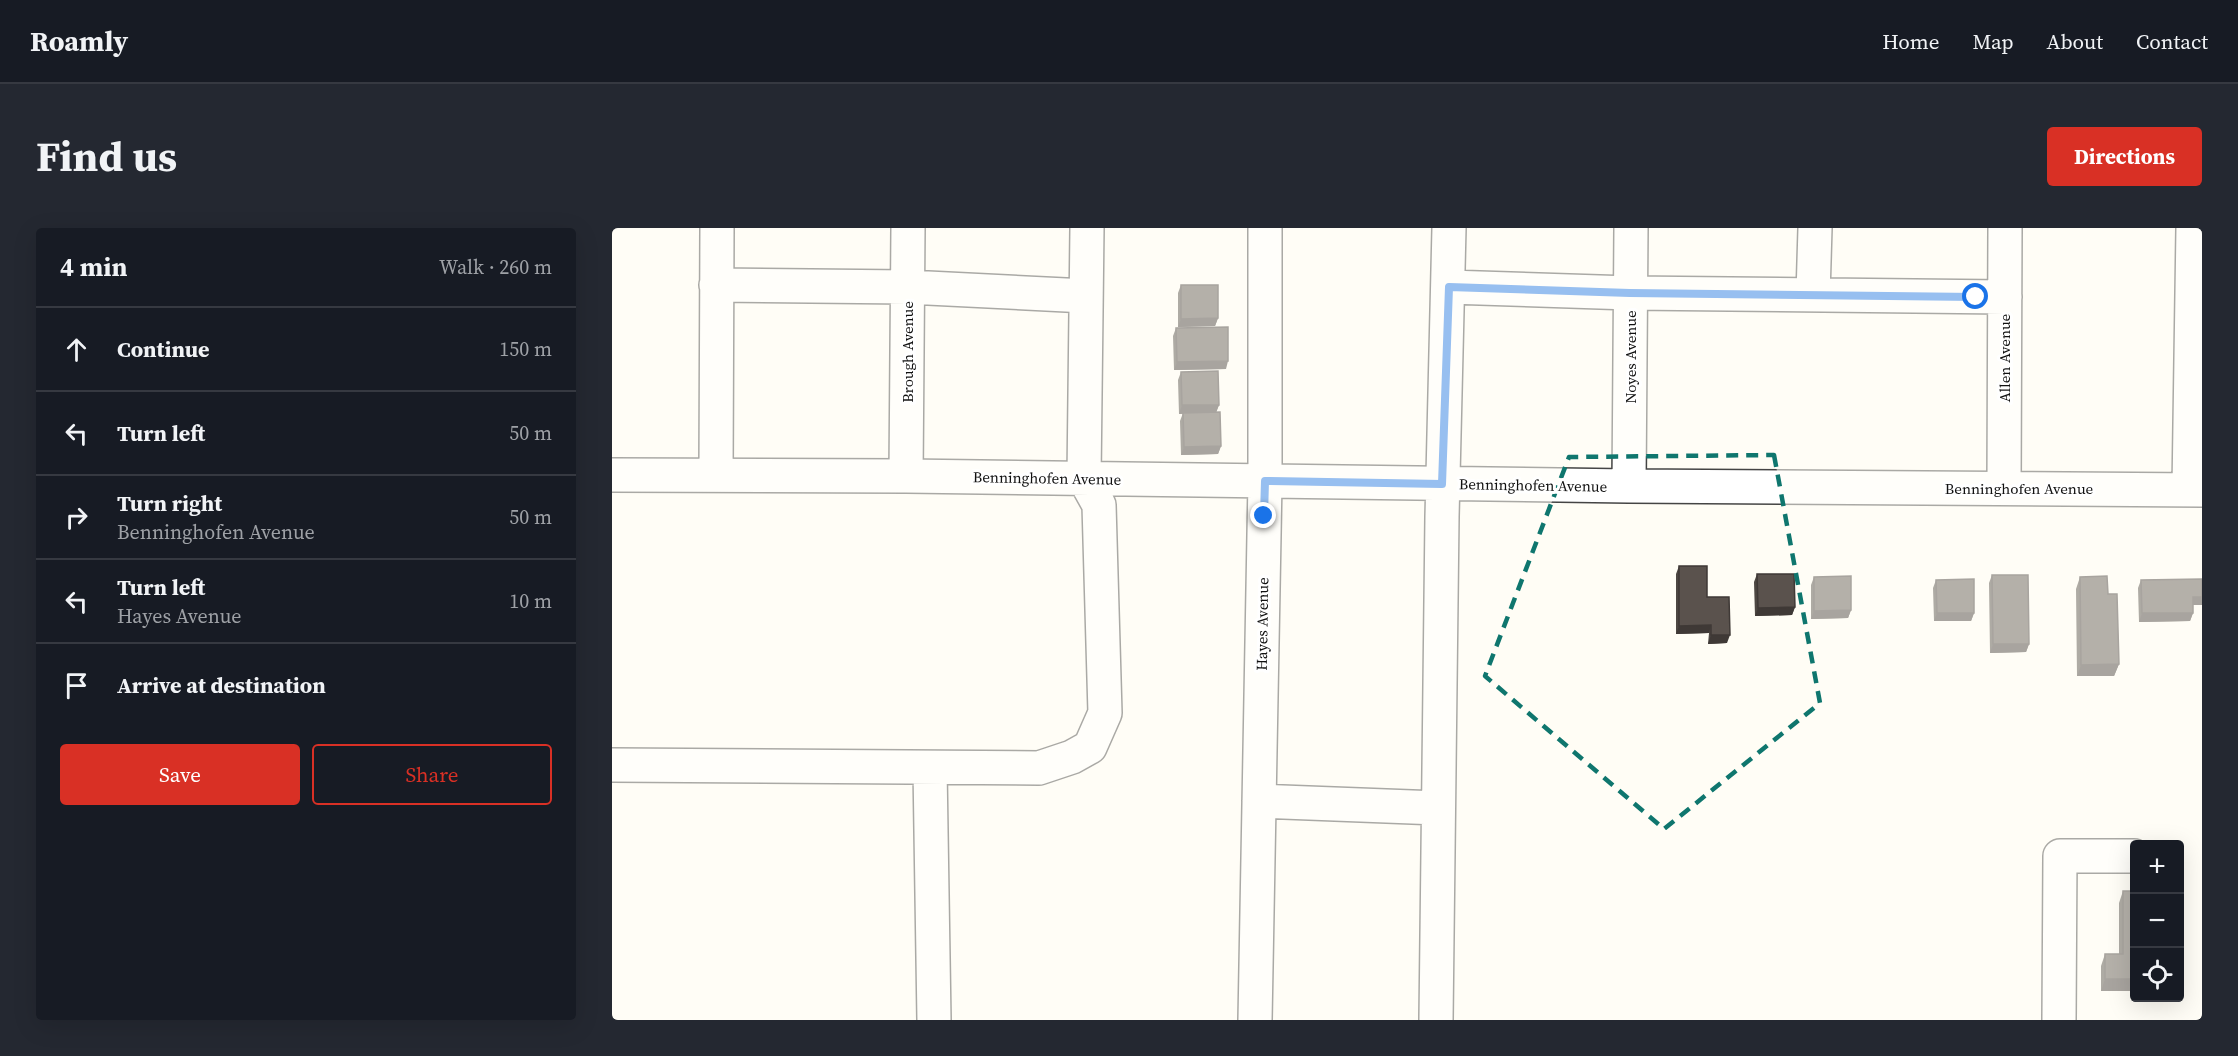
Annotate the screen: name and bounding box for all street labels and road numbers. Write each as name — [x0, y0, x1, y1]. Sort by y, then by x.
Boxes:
street label: Brough Avenue — [897, 301, 918, 403]
street label: Noyes Avenue — [1620, 310, 1641, 404]
street label: Allen Avenue — [1994, 313, 2015, 402]
street label: Benninghofen Avenue — [973, 466, 1122, 490]
street label: Benninghofen Avenue — [1459, 473, 1608, 497]
street label: Benninghofen Avenue — [1945, 478, 2093, 499]
street label: Hayes Avenue — [1251, 577, 1273, 671]

